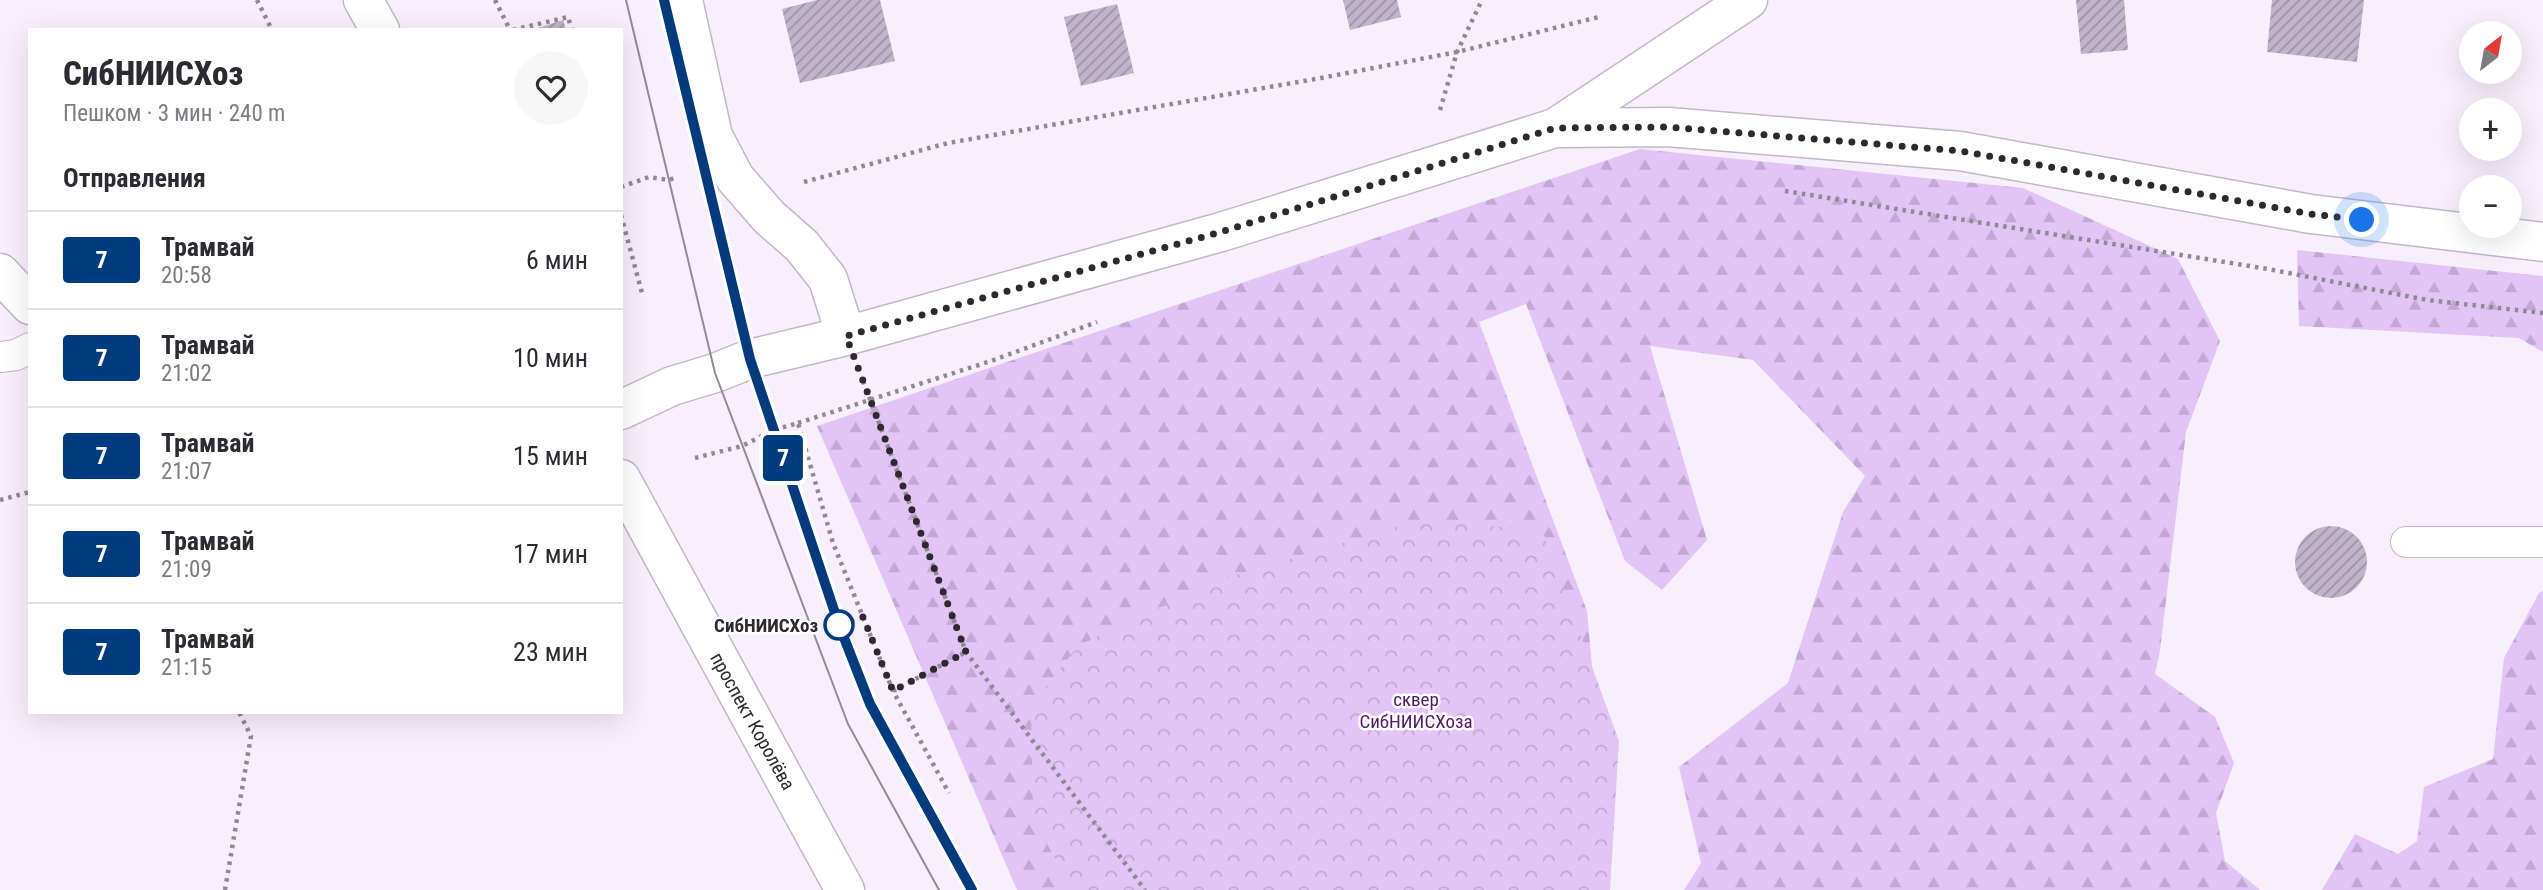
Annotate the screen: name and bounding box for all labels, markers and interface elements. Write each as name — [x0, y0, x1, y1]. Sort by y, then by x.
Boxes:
north arrow — [2459, 21, 2522, 84]
map controls — [2459, 21, 2522, 238]
button: heart — [514, 51, 588, 125]
text: СибНИИСХоз — [63, 54, 243, 93]
button: + — [2459, 98, 2522, 161]
text: Пешком · 3 мин · 240 m — [63, 100, 285, 127]
text: Отправления — [63, 163, 206, 193]
button: − — [2459, 175, 2522, 238]
your location — [2344, 202, 2379, 237]
text: Трамвай — [161, 232, 255, 262]
text: 6 мин — [526, 245, 588, 275]
text: 7 — [95, 246, 108, 274]
text: 20:58 — [161, 262, 212, 289]
text: Трамвай — [161, 330, 255, 360]
text: 10 мин — [513, 343, 588, 373]
text: 7 — [95, 344, 108, 372]
text: 21:02 — [161, 360, 212, 387]
text: Трамвай — [161, 428, 255, 458]
line badge: 7 — [760, 435, 806, 481]
text: 15 мин — [513, 441, 588, 471]
text: 7 — [95, 442, 108, 470]
text: 7 — [777, 444, 789, 472]
text: 21:07 — [161, 458, 212, 485]
text: Трамвай — [161, 526, 255, 556]
text: 17 мин — [513, 539, 588, 569]
text: 7 — [95, 540, 108, 568]
text: 21:09 — [161, 556, 212, 583]
marker: СибНИИСХоз — [824, 610, 854, 640]
place label: СибНИИСХоз — [714, 614, 818, 637]
text: Трамвай — [161, 624, 255, 654]
text: 23 мин — [513, 637, 588, 667]
text: 7 — [95, 638, 108, 666]
street label: проспект Королёва — [705, 649, 800, 794]
text: 21:15 — [161, 654, 212, 681]
park label: сквер СибНИИСХоза — [1359, 688, 1473, 733]

